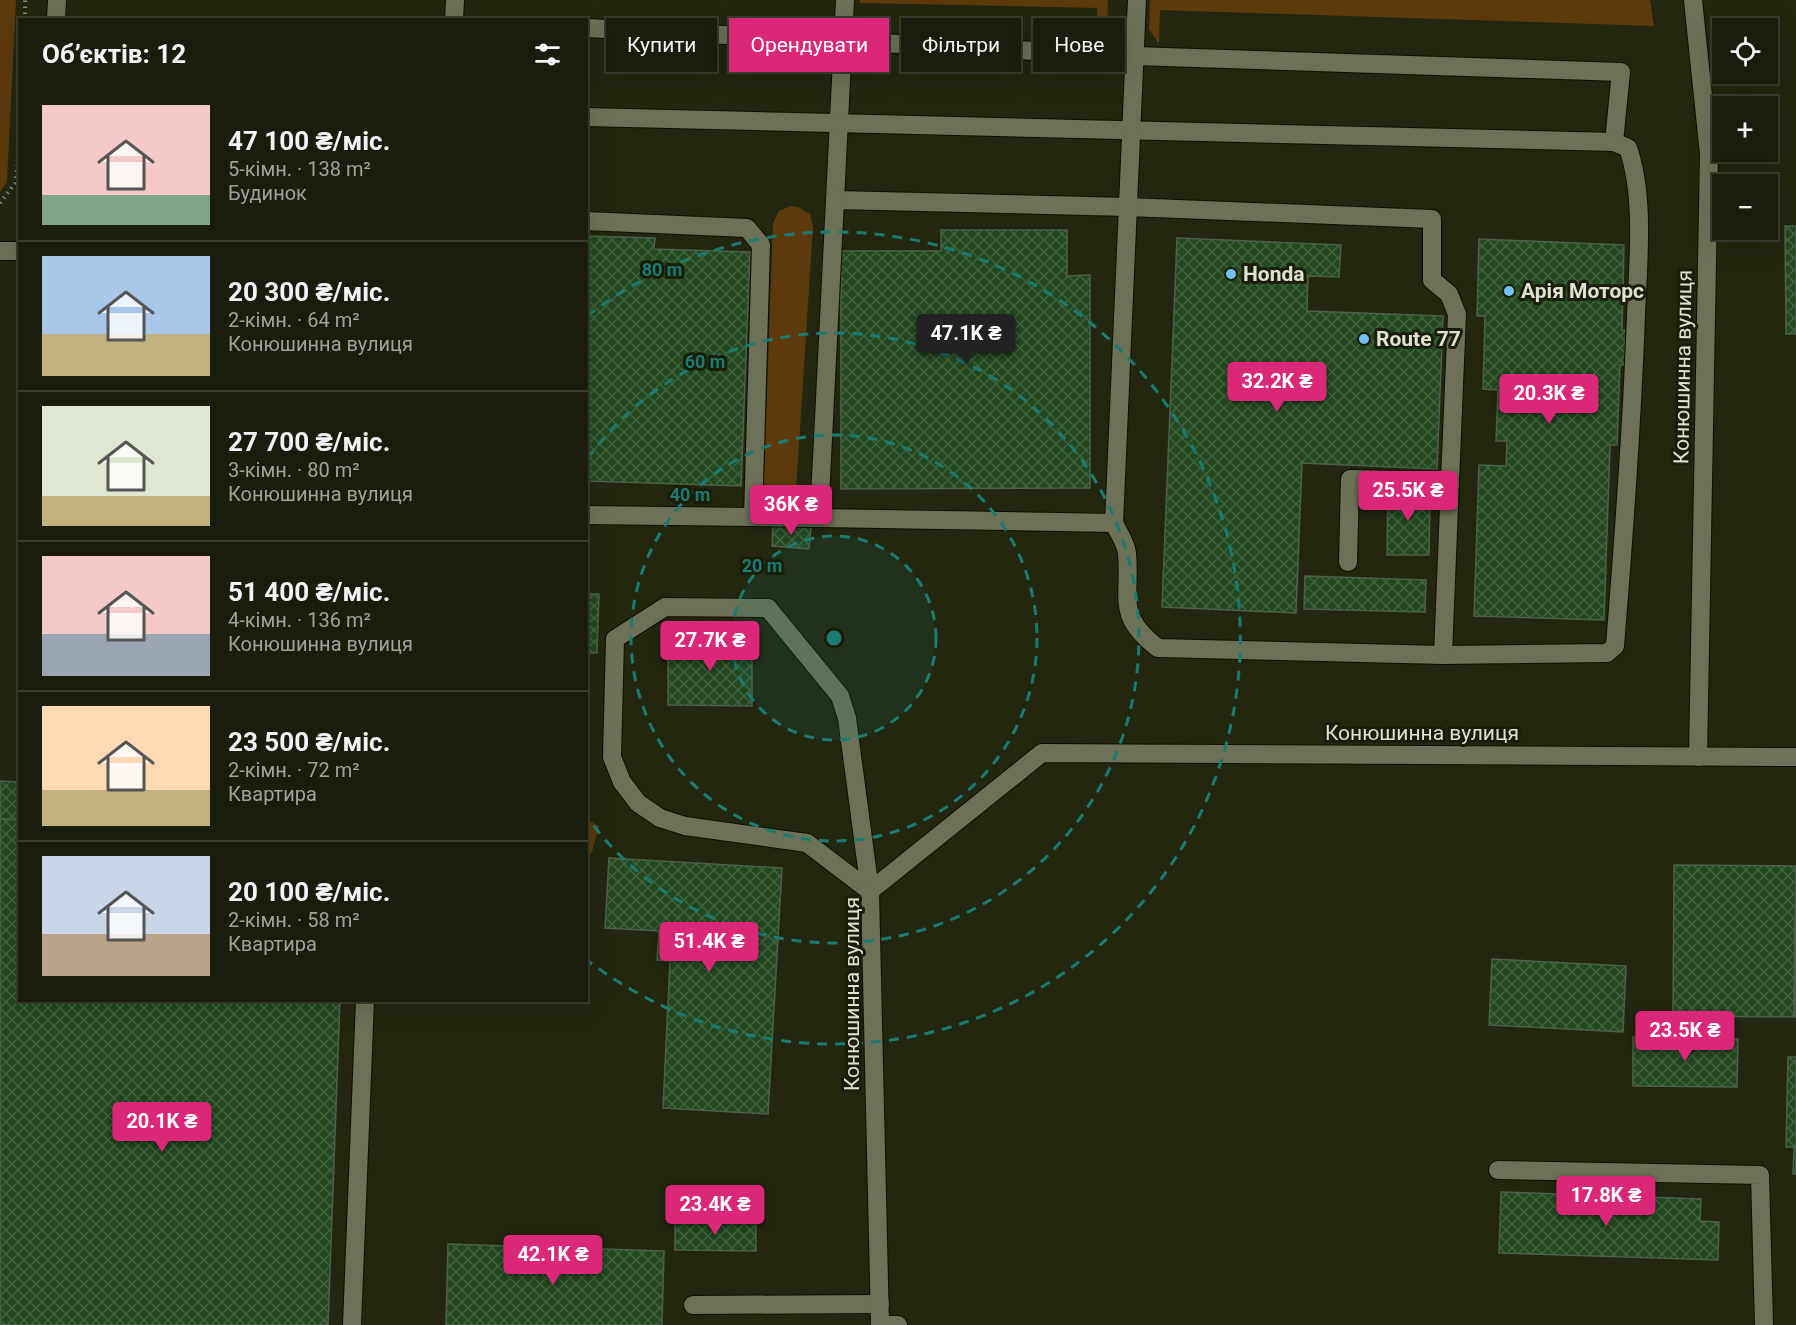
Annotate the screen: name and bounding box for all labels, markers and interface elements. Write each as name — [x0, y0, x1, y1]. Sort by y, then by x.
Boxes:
chip: Купити — [606, 18, 717, 72]
chip: Орендувати — [729, 18, 889, 72]
chip: Фільтри — [901, 18, 1021, 72]
chip: Нове — [1033, 18, 1125, 72]
map controls — [1712, 18, 1778, 240]
button: locate — [1712, 18, 1778, 84]
icon: filters — [531, 38, 564, 71]
text: Об’єктів: 12 — [42, 39, 186, 69]
button: + — [1712, 96, 1778, 162]
text: 47 100 ₴/міс. — [228, 126, 390, 156]
icon: home — [90, 129, 162, 201]
text: 5-кімн. · 138 m² — [228, 157, 371, 181]
button: − — [1712, 174, 1778, 240]
text: Будинок — [228, 181, 307, 205]
text: 80 m — [642, 259, 682, 280]
place label: Honda — [1243, 262, 1305, 286]
marker: Honda — [1224, 267, 1238, 281]
street label: Конюшинна вулиця — [1669, 270, 1697, 464]
text: 20 300 ₴/міс. — [228, 277, 390, 307]
place label: Арія Моторс — [1521, 279, 1644, 303]
icon: home — [90, 280, 162, 352]
marker: Арія Моторс — [1502, 284, 1516, 298]
text: 2-кімн. · 64 m² — [228, 308, 360, 332]
pin: 47.1K ₴ — [911, 314, 1021, 365]
text: 47.1K ₴ — [930, 321, 1002, 345]
place label: Route 77 — [1376, 327, 1461, 351]
text: Конюшинна вулиця — [228, 332, 413, 356]
marker: Route 77 — [1357, 332, 1371, 346]
text: 60 m — [685, 351, 725, 372]
pin: 32.2K ₴ — [1222, 362, 1332, 413]
text: 32.2K ₴ — [1241, 369, 1313, 393]
pin: 20.3K ₴ — [1494, 374, 1604, 425]
text: 20.3K ₴ — [1513, 381, 1585, 405]
text: 27 700 ₴/міс. — [228, 427, 390, 457]
icon: home — [90, 430, 162, 502]
text: 3-кімн. · 80 m² — [228, 458, 360, 482]
pin: 25.5K ₴ — [1353, 471, 1463, 522]
text: 25.5K ₴ — [1372, 478, 1444, 502]
text: Конюшинна вулиця — [228, 482, 413, 506]
text: 40 m — [670, 484, 710, 505]
pin: 36K ₴ — [749, 485, 833, 536]
text: 36K ₴ — [764, 492, 818, 516]
text: 20 m — [742, 555, 782, 576]
text: 51 400 ₴/міс. — [228, 577, 390, 607]
icon: home — [90, 580, 162, 652]
text: 4-кімн. · 136 m² — [228, 608, 371, 632]
pin: 27.7K ₴ — [655, 621, 765, 672]
text: 27.7K ₴ — [674, 628, 746, 652]
centre of rings — [824, 628, 844, 648]
text: Конюшинна вулиця — [228, 632, 413, 656]
street label: Конюшинна вулиця — [1325, 721, 1519, 745]
text: 23 500 ₴/міс. — [228, 727, 390, 757]
icon: home — [90, 730, 162, 802]
text: 2-кімн. · 72 m² — [228, 758, 360, 782]
text: Квартира — [228, 782, 317, 806]
text: 20 100 ₴/міс. — [228, 877, 390, 907]
icon: home — [90, 880, 162, 952]
street label: Конюшинна вулиця — [840, 897, 864, 1091]
text: 2-кімн. · 58 m² — [228, 908, 360, 932]
pin: 51.4K ₴ — [654, 922, 764, 973]
text: 51.4K ₴ — [673, 929, 745, 953]
text: Квартира — [228, 932, 317, 956]
pin: 23.5K ₴ — [1630, 1011, 1740, 1062]
text: 23.5K ₴ — [1649, 1018, 1721, 1042]
pin: 20.1K ₴ — [107, 1102, 217, 1153]
text: 20.1K ₴ — [126, 1109, 198, 1133]
pin: 17.8K ₴ — [1551, 1176, 1661, 1227]
text: 17.8K ₴ — [1570, 1183, 1642, 1207]
pin: 23.4K ₴ — [660, 1185, 770, 1236]
text: 23.4K ₴ — [679, 1192, 751, 1216]
pin: 42.1K ₴ — [498, 1235, 608, 1286]
text: 42.1K ₴ — [517, 1242, 589, 1266]

